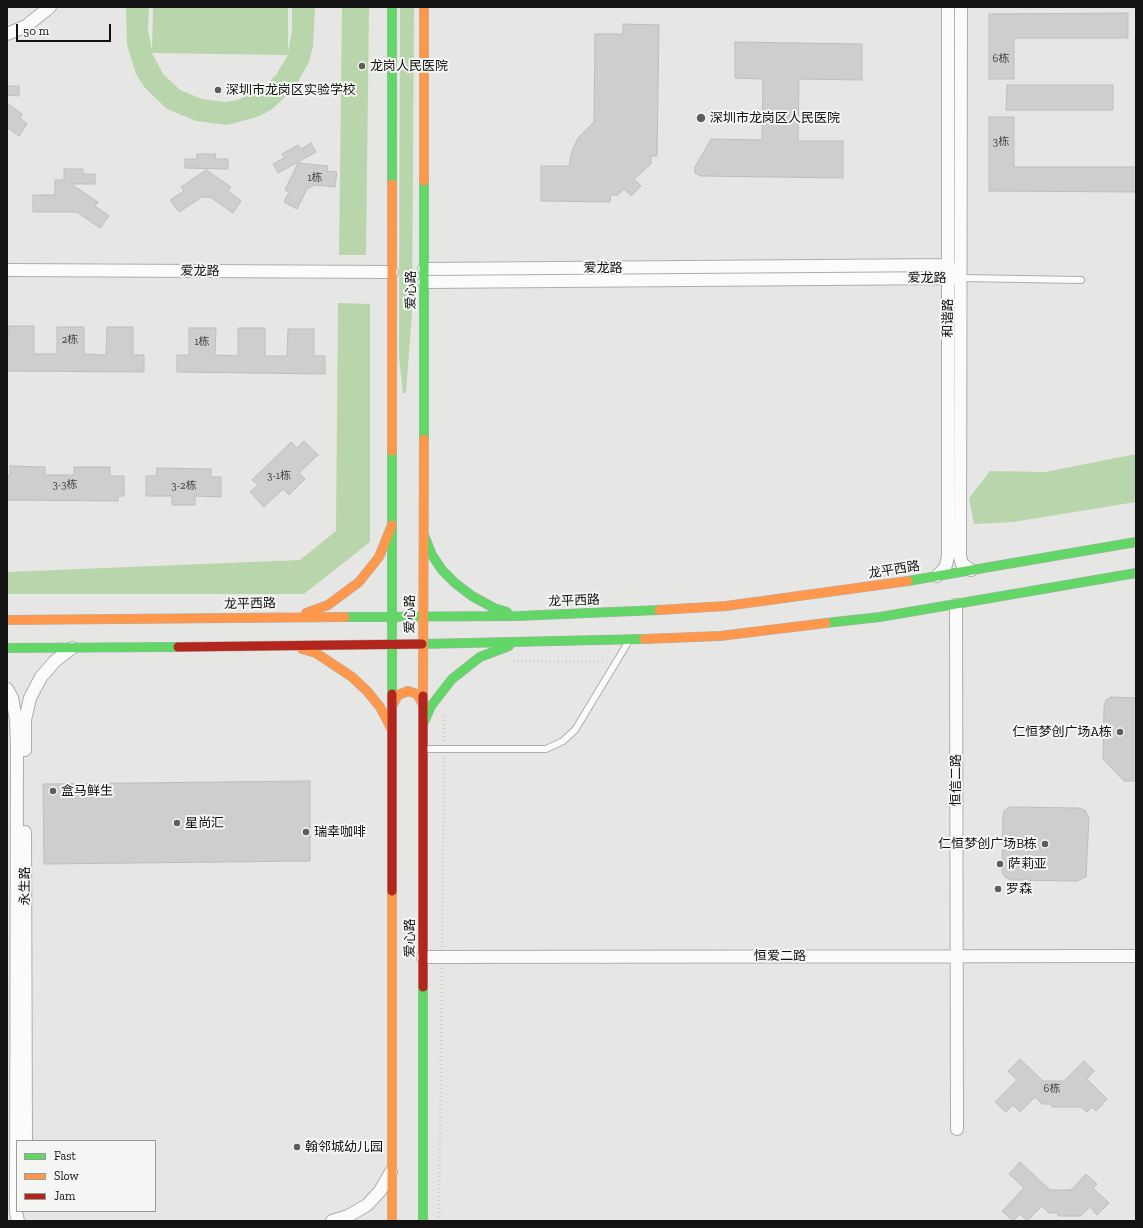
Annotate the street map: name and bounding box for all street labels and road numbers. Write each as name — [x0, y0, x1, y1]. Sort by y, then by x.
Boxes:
street label: 爱龙路 — [584, 260, 622, 276]
street label: 爱龙路 — [181, 263, 219, 279]
street label: 爱龙路 — [908, 270, 946, 286]
street label: 爱心路 — [403, 271, 419, 309]
street label: 和谐路 — [940, 299, 956, 337]
street label: 龙平西路 — [867, 558, 921, 582]
street label: 龙平西路 — [548, 592, 600, 610]
street label: 爱心路 — [402, 595, 418, 633]
street label: 龙平西路 — [224, 596, 276, 612]
street label: 恒信二路 — [948, 754, 964, 806]
street label: 永生路 — [17, 867, 33, 905]
street label: 爱心路 — [402, 919, 418, 957]
street label: 恒爱二路 — [754, 948, 806, 964]

